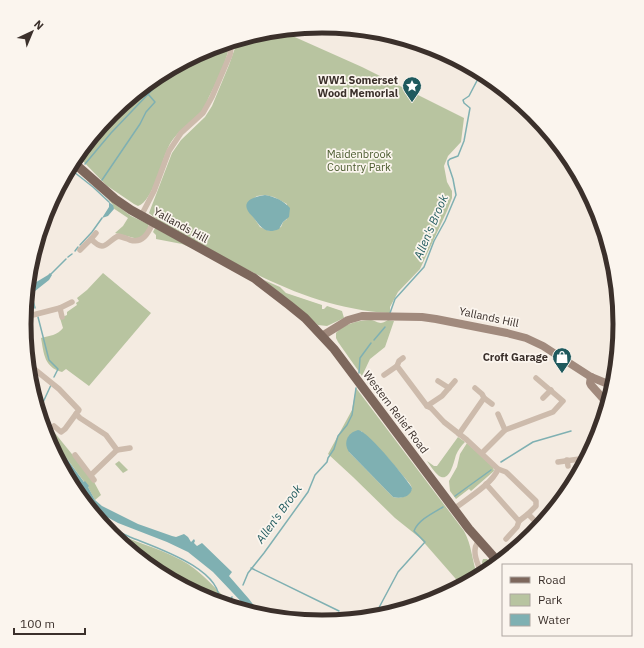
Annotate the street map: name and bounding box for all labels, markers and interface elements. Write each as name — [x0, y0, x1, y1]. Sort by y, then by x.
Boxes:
north arrow — [12, 12, 52, 52]
text: N — [31, 17, 47, 33]
place label: WW1 Somerset Wood Memorial — [317, 73, 399, 100]
place icon: WW1 Somerset Wood Memorial — [401, 75, 423, 103]
park label: Maidenbrook Country Park — [327, 147, 392, 174]
water label: Allen's Brook — [410, 192, 451, 262]
street label: Yallands Hill — [151, 204, 211, 246]
street label: Yallands Hill — [458, 304, 520, 330]
shop icon: Croft Garage — [551, 346, 573, 374]
place label: Croft Garage — [483, 350, 548, 364]
street label: Western Relief Road — [360, 368, 432, 456]
water label: Allen's Brook — [252, 481, 305, 547]
legend — [502, 564, 632, 636]
text: Road — [538, 572, 566, 587]
text: Park — [538, 592, 563, 607]
scale bar — [14, 610, 85, 636]
text: Water — [538, 612, 571, 627]
text: 100 m — [20, 616, 55, 631]

